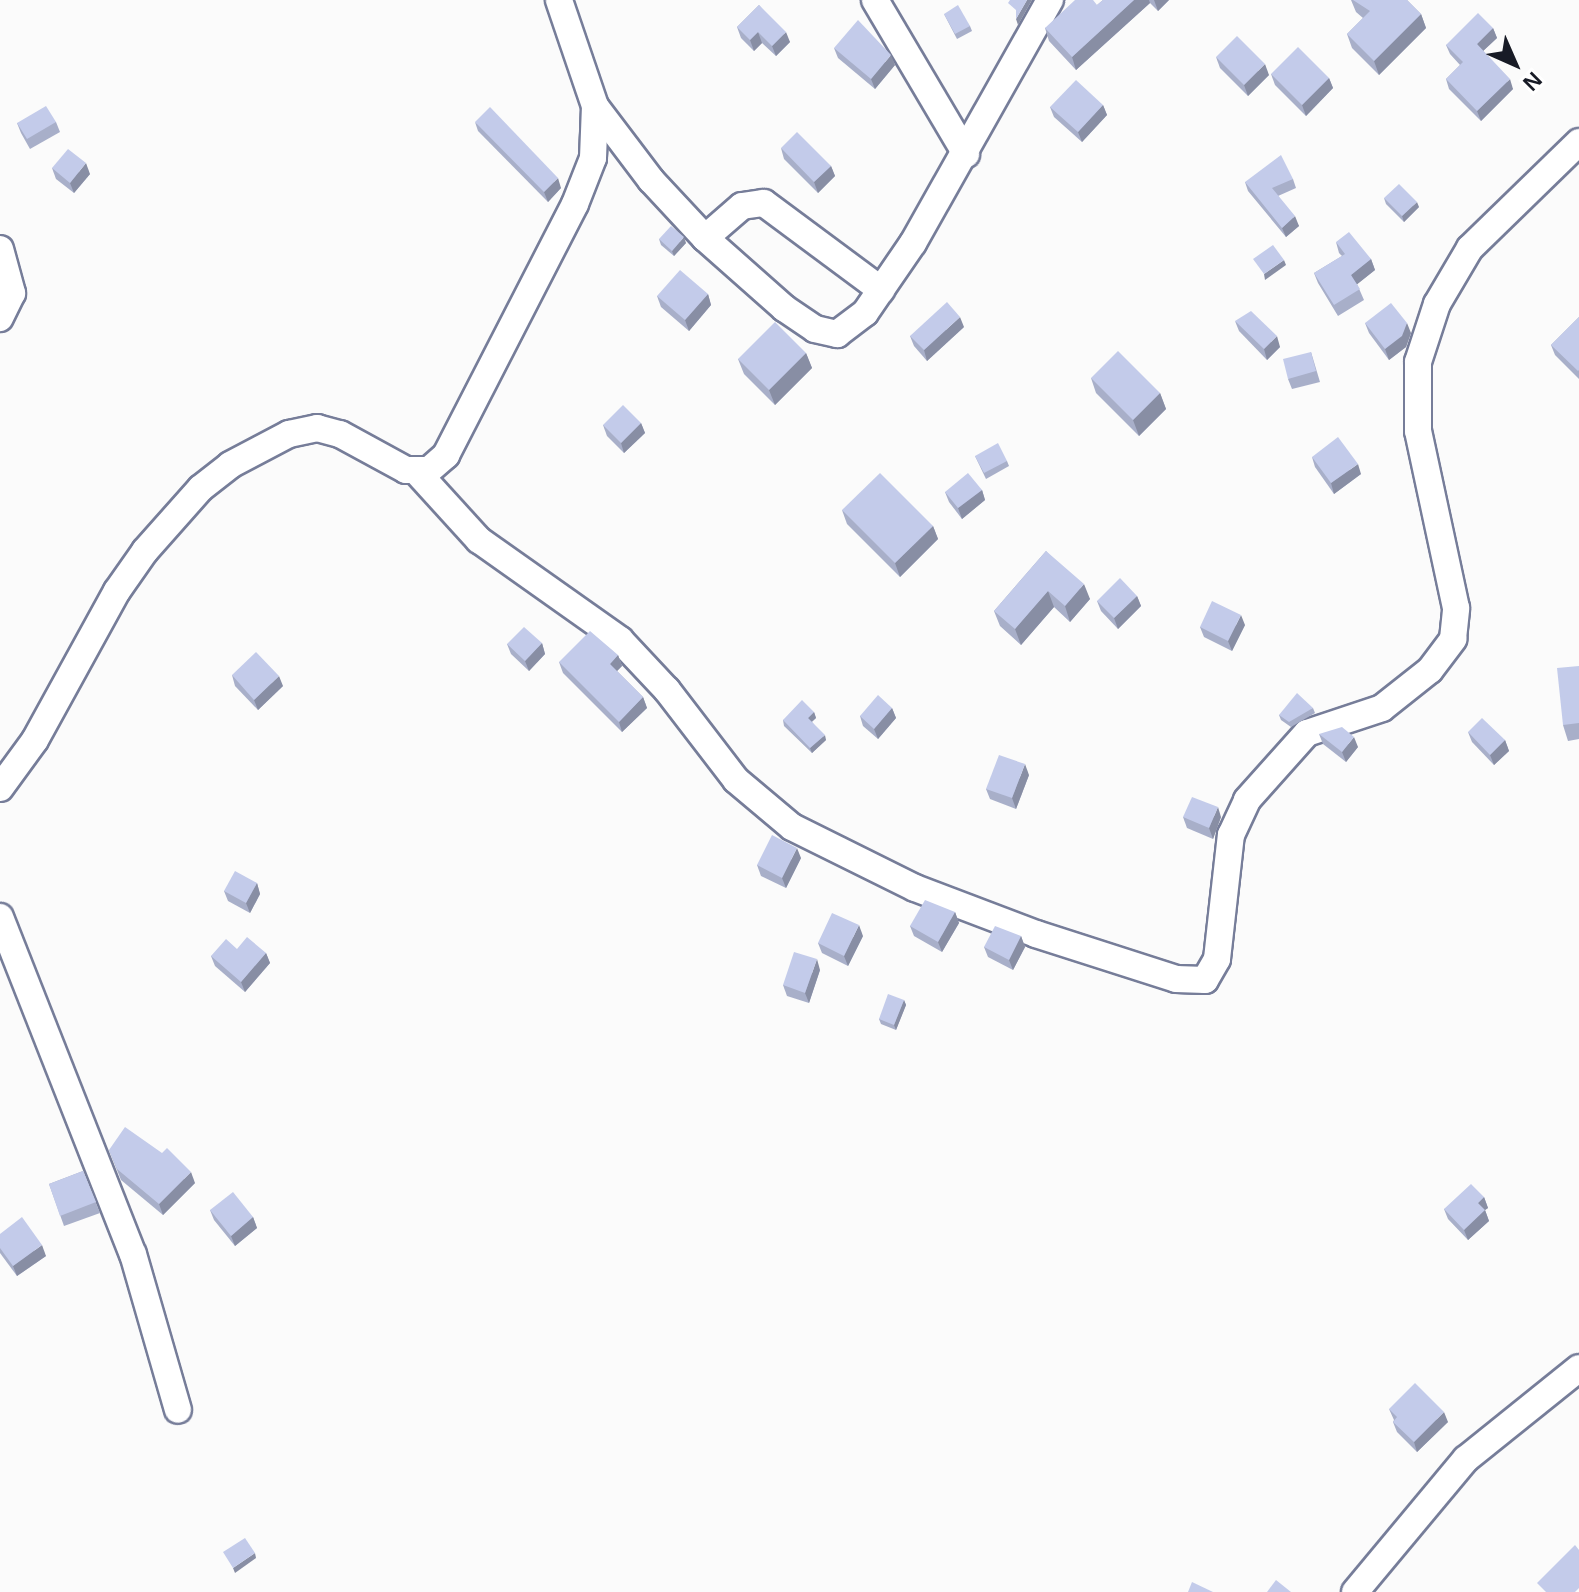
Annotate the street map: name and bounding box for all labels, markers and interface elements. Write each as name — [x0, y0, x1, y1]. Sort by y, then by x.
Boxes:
north arrow — [1475, 24, 1555, 104]
text: N — [1518, 67, 1547, 96]

